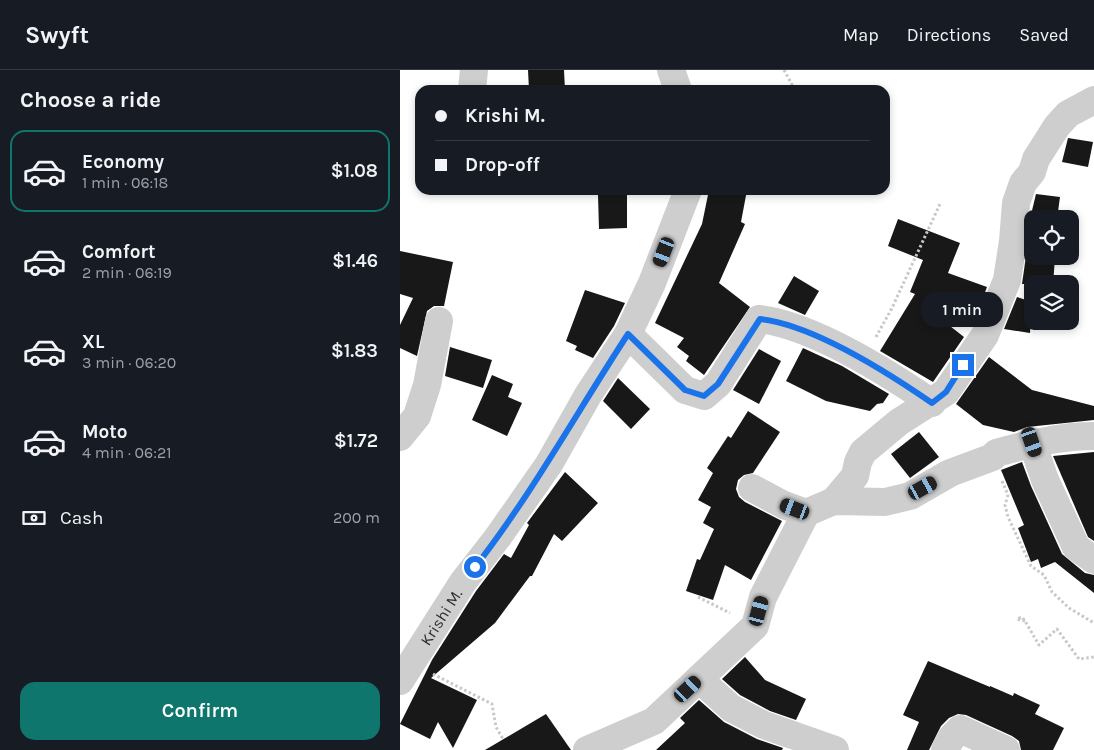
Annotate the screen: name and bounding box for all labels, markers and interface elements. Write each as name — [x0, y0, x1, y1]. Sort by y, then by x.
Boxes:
text: Swyft — [25, 21, 89, 49]
text: Map — [843, 24, 879, 46]
text: Directions — [907, 24, 991, 46]
text: Saved — [1019, 24, 1069, 46]
text: Choose a ride — [20, 87, 161, 113]
text: Krishi M. — [465, 105, 545, 127]
icon: car — [22, 149, 67, 194]
text: Economy — [82, 151, 164, 173]
text: Drop-off — [465, 154, 540, 176]
text: $1.08 — [331, 160, 378, 182]
text: 1 min · 06:18 — [82, 173, 168, 192]
map controls — [1024, 210, 1079, 330]
button: locate — [1024, 210, 1079, 265]
car — [651, 235, 676, 269]
icon: car — [22, 239, 67, 284]
text: Comfort — [82, 241, 156, 263]
text: $1.46 — [332, 250, 378, 272]
text: 2 min · 06:19 — [82, 263, 172, 282]
button: layers — [1024, 275, 1079, 330]
callout: 1 min — [922, 292, 1004, 328]
text: 1 min — [942, 300, 982, 319]
icon: car — [22, 329, 67, 374]
text: XL — [82, 331, 104, 353]
text: $1.83 — [331, 340, 378, 362]
text: 3 min · 06:20 — [82, 353, 176, 372]
route end — [952, 354, 974, 376]
icon: car — [22, 419, 67, 464]
text: Moto — [82, 421, 128, 443]
car — [1020, 425, 1043, 459]
text: $1.72 — [334, 430, 378, 452]
text: 4 min · 06:21 — [82, 443, 172, 462]
car — [906, 474, 939, 502]
car — [778, 497, 811, 521]
icon: cash — [20, 504, 48, 532]
text: Cash — [60, 507, 104, 529]
text: 200 m — [333, 508, 380, 527]
route start — [464, 556, 486, 578]
street label: Krishi M. — [416, 585, 466, 649]
car — [747, 595, 770, 627]
car — [671, 673, 704, 705]
button: Confirm — [20, 682, 380, 740]

